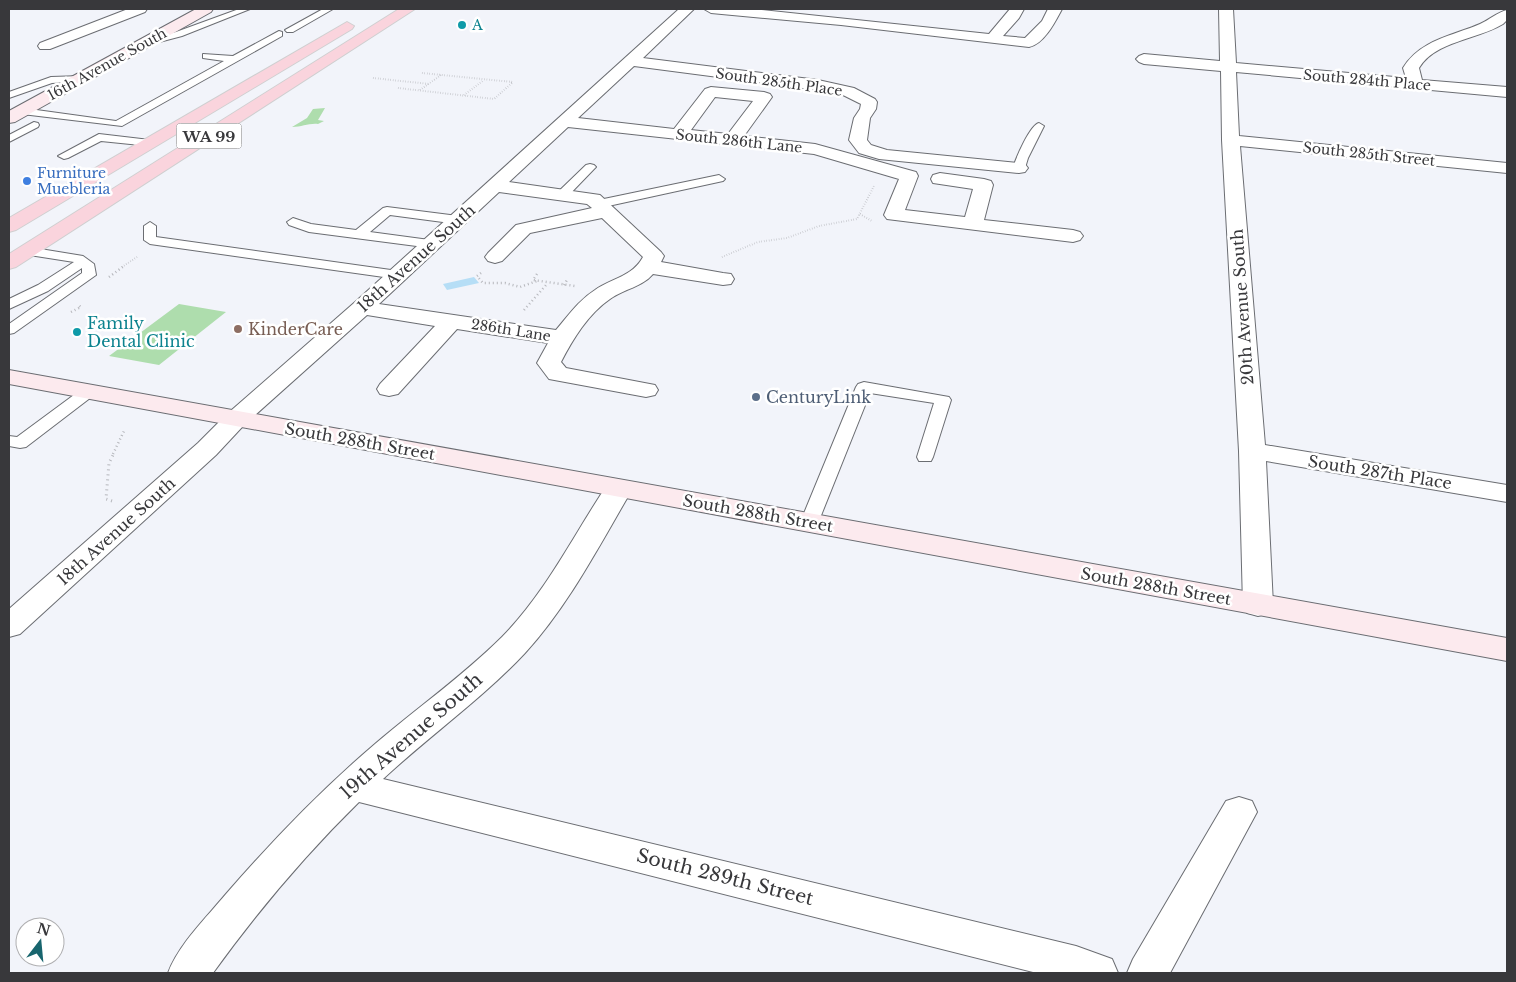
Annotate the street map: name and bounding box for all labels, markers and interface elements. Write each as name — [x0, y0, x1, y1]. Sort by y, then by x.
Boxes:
place label: A — [471, 16, 483, 34]
marker: A — [456, 19, 468, 31]
street label: 16th Avenue South — [44, 24, 170, 104]
street label: South 285th Place — [714, 64, 844, 100]
street label: South 284th Place — [1302, 65, 1432, 95]
road number: WA 99 — [176, 124, 242, 148]
street label: South 286th Lane — [675, 125, 803, 157]
street label: South 285th Street — [1302, 138, 1437, 170]
place label: Furniture Muebleria — [37, 164, 111, 198]
marker: Furniture Muebleria — [21, 175, 33, 187]
street label: 18th Avenue South — [353, 200, 479, 316]
street label: 20th Avenue South — [1227, 228, 1257, 386]
place label: Family Dental Clinic — [87, 313, 195, 351]
street label: 286th Lane — [470, 315, 552, 345]
place label: KinderCare — [248, 319, 343, 339]
marker: KinderCare — [232, 323, 244, 335]
marker: Family Dental Clinic — [71, 326, 83, 338]
place label: CenturyLink — [766, 387, 871, 407]
marker: CenturyLink — [750, 391, 762, 403]
street label: South 288th Street — [283, 418, 437, 464]
street label: South 287th Place — [1307, 451, 1453, 493]
street label: 18th Avenue South — [53, 473, 179, 589]
street label: South 288th Street — [681, 490, 835, 536]
street label: South 288th Street — [1079, 563, 1233, 609]
street label: 19th Avenue South — [335, 668, 487, 804]
street label: South 289th Street — [634, 844, 817, 910]
north arrow — [15, 917, 65, 967]
text: N — [35, 919, 52, 940]

